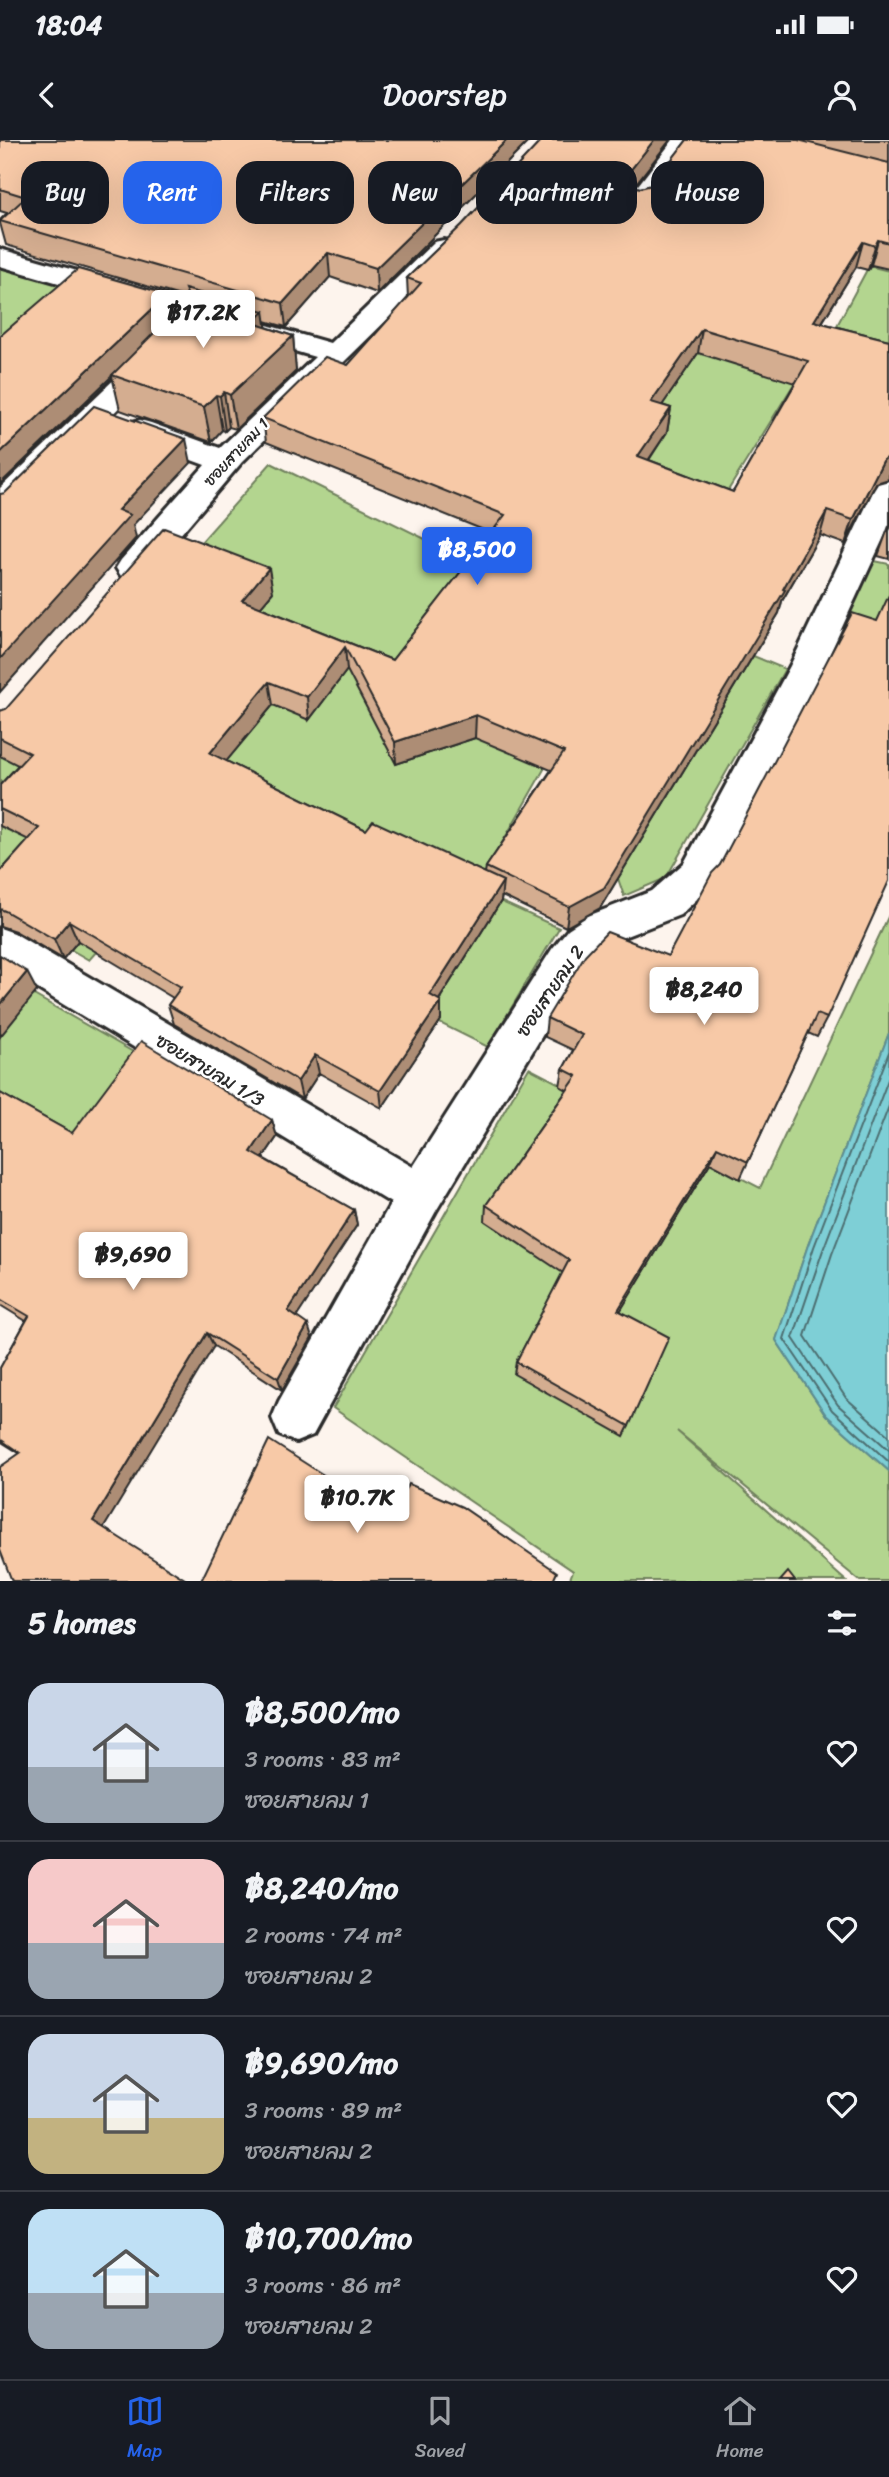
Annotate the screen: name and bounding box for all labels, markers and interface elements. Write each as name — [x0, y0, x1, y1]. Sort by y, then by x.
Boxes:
text: 18:04 — [35, 2, 102, 48]
text: Doorstep — [382, 66, 507, 123]
icon: back — [28, 76, 66, 114]
icon: person — [823, 76, 861, 114]
chip: Buy — [21, 161, 109, 224]
chip: Rent — [123, 161, 222, 224]
chip: Filters — [236, 161, 354, 224]
chip: New — [368, 161, 462, 224]
chip: Apartment — [476, 161, 637, 224]
chip: House — [651, 161, 764, 224]
pin: ฿17.2K — [146, 290, 260, 350]
text: ฿17.2K — [167, 292, 239, 333]
street label: ซอยสายลม 1 — [196, 410, 276, 493]
pin: ฿8,500 — [420, 528, 534, 587]
text: ฿8,500 — [438, 529, 516, 570]
street label: ซอยสายลม 2 — [507, 938, 593, 1044]
pin: ฿8,240 — [647, 968, 761, 1027]
text: ฿8,240 — [666, 969, 742, 1010]
street label: ซอยสายลม 1/3 — [149, 1024, 271, 1116]
pin: ฿9,690 — [76, 1232, 190, 1292]
text: ฿9,690 — [95, 1234, 171, 1275]
pin: ฿10.7K — [300, 1476, 414, 1535]
text: ฿10.7K — [320, 1477, 394, 1518]
text: 5 homes — [28, 1596, 136, 1650]
icon: filters — [823, 1604, 861, 1642]
text: ฿8,500/mo — [245, 1685, 400, 1739]
icon: home — [84, 1711, 168, 1795]
icon: heart — [823, 1734, 861, 1772]
text: 3 rooms · 83 m² — [245, 1739, 401, 1780]
text: ซอยสายลม 1 — [245, 1780, 369, 1821]
text: ฿8,240/mo — [245, 1861, 399, 1915]
icon: home — [84, 1887, 168, 1971]
icon: heart — [823, 1910, 861, 1948]
text: 2 rooms · 74 m² — [245, 1915, 402, 1956]
text: ซอยสายลม 2 — [245, 1956, 373, 1997]
text: ฿9,690/mo — [245, 2036, 398, 2090]
icon: home — [84, 2062, 168, 2146]
icon: heart — [823, 2085, 861, 2123]
text: 3 rooms · 89 m² — [245, 2090, 402, 2131]
text: ซอยสายลม 2 — [245, 2131, 373, 2172]
text: ฿10,700/mo — [245, 2211, 412, 2265]
icon: home — [84, 2237, 168, 2321]
icon: heart — [823, 2260, 861, 2298]
text: 3 rooms · 86 m² — [245, 2265, 401, 2306]
text: ซอยสายลม 2 — [245, 2306, 373, 2347]
tab: Map — [126, 2392, 164, 2467]
tab: Saved — [415, 2392, 465, 2467]
tab: Home — [716, 2392, 763, 2467]

